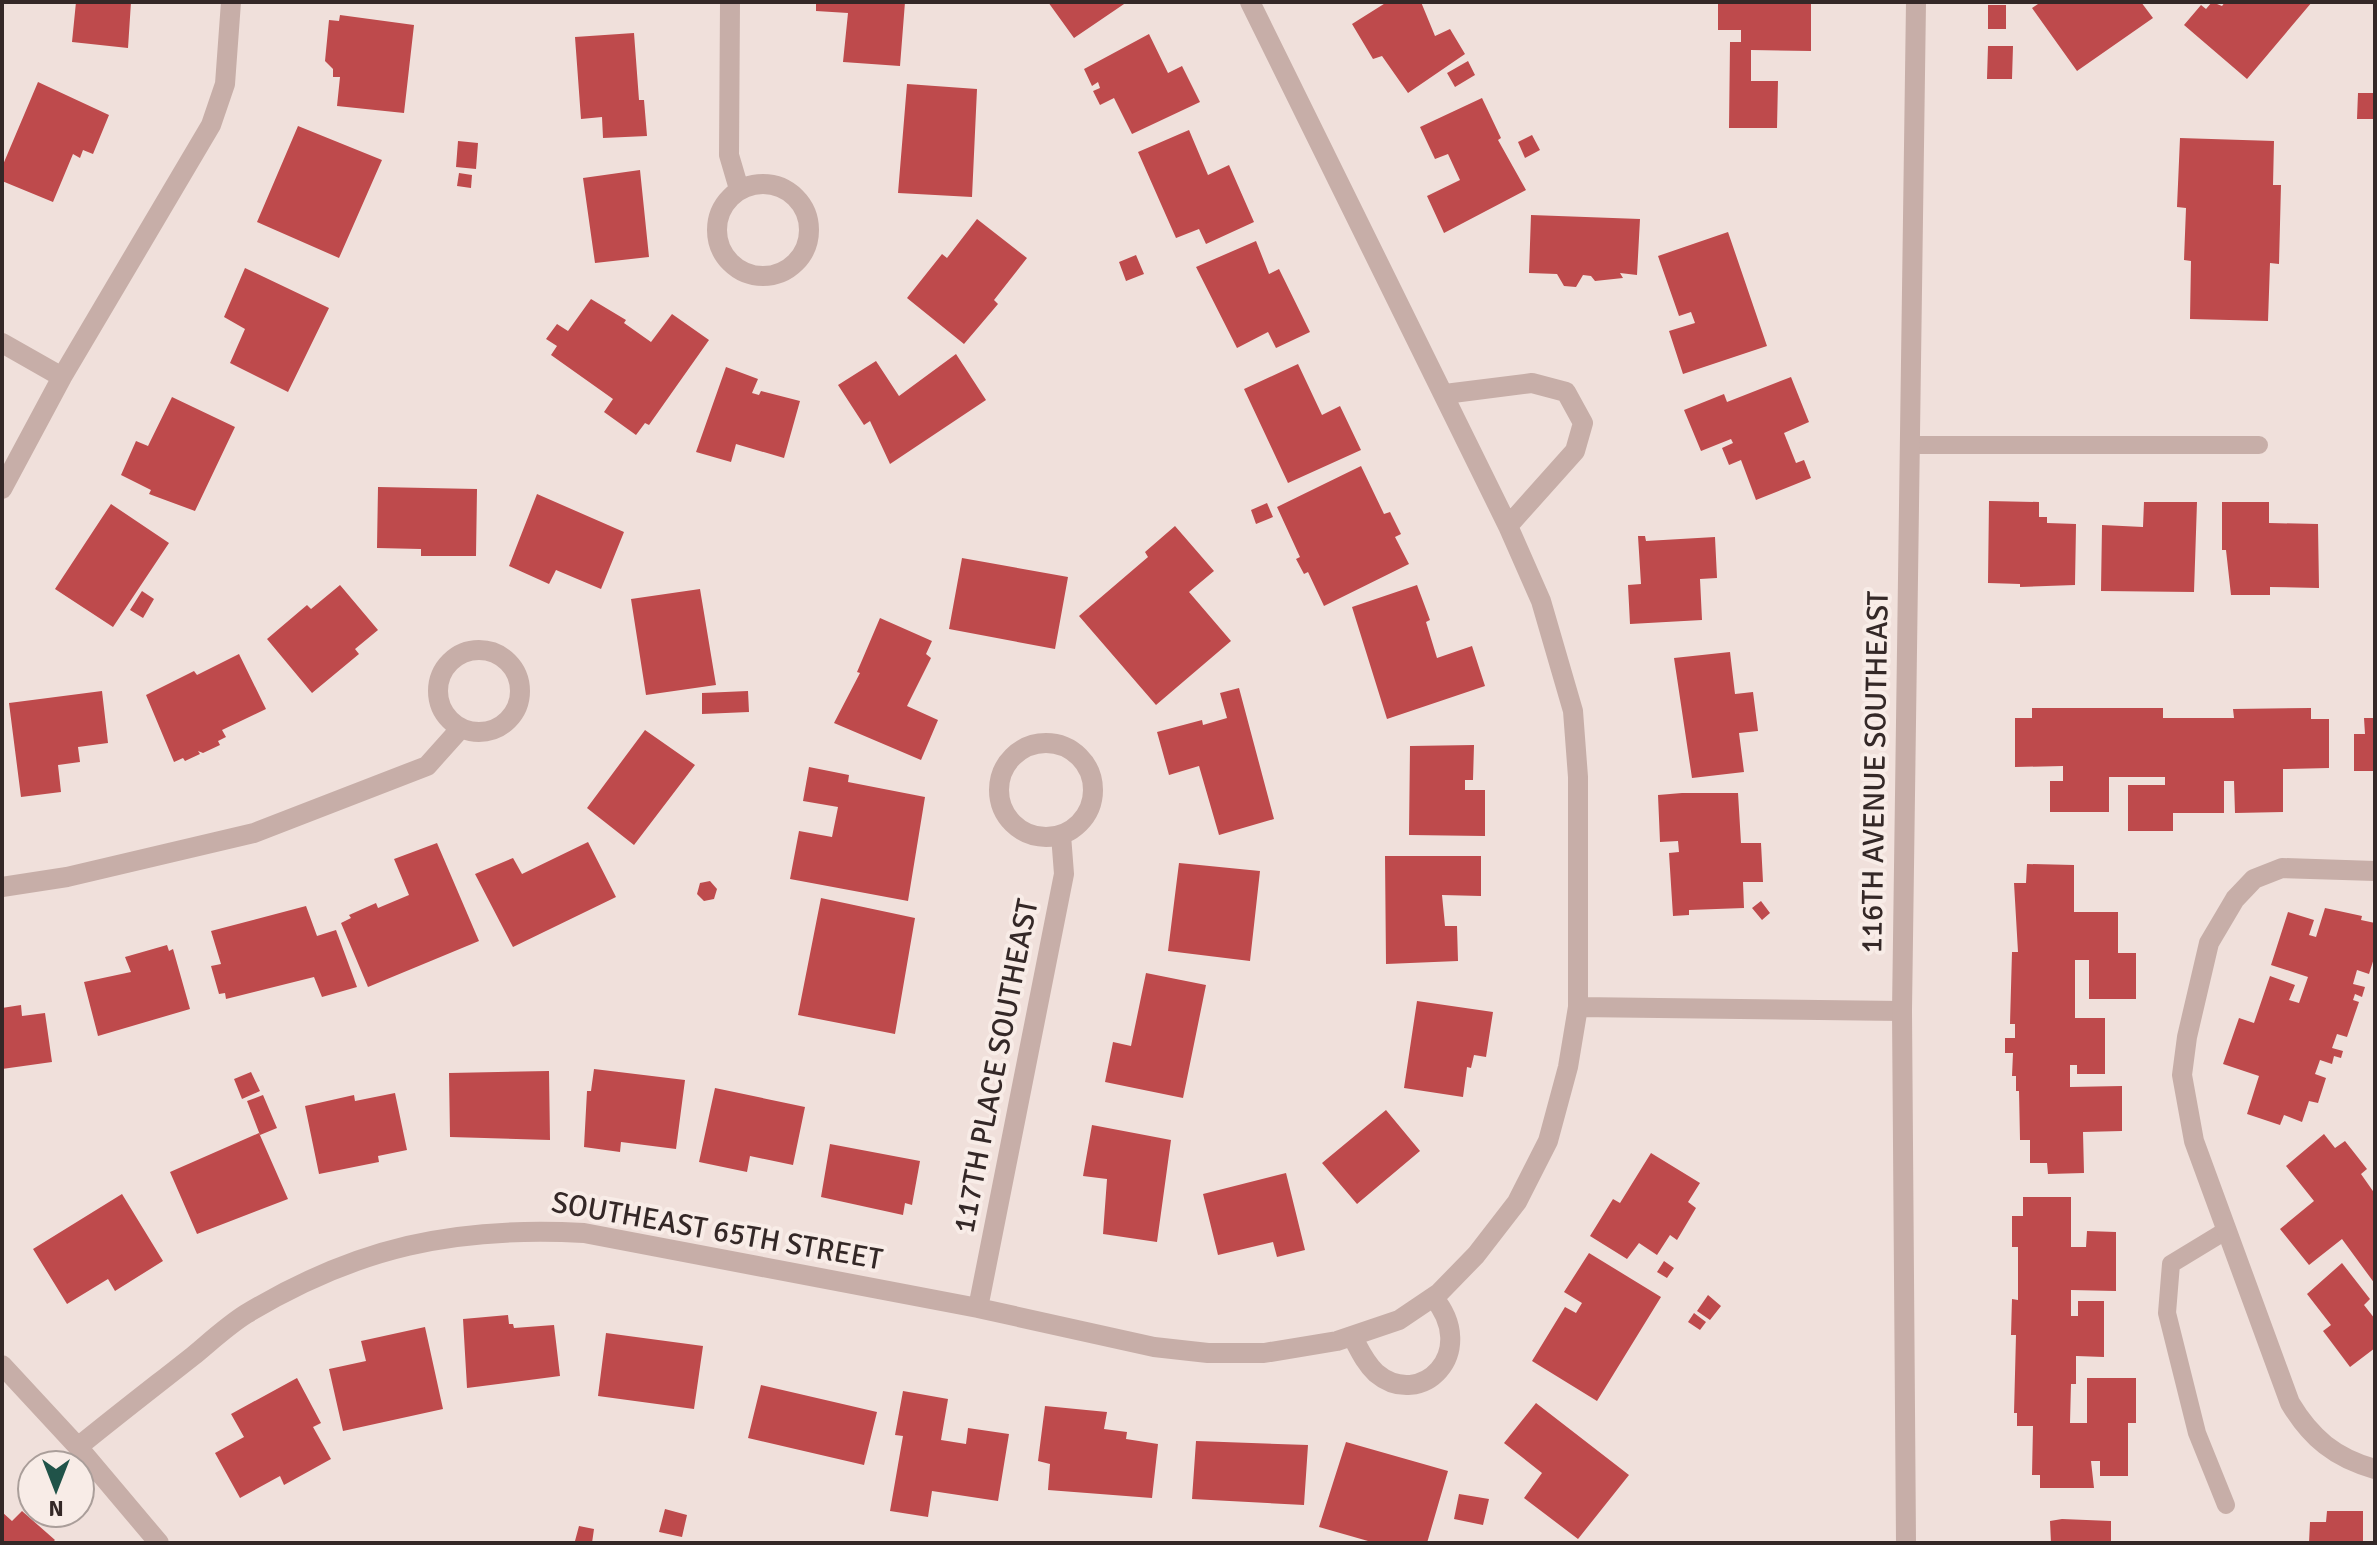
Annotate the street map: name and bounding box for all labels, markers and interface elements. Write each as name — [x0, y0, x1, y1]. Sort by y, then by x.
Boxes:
street label: 116TH AVENUE SOUTHEAST — [1853, 590, 1897, 954]
street label: 117TH PLACE SOUTHEAST — [945, 896, 1047, 1236]
street label: SOUTHEAST 65TH STREET — [549, 1184, 886, 1278]
north arrow — [16, 1449, 96, 1529]
text: N — [48, 1495, 64, 1522]

